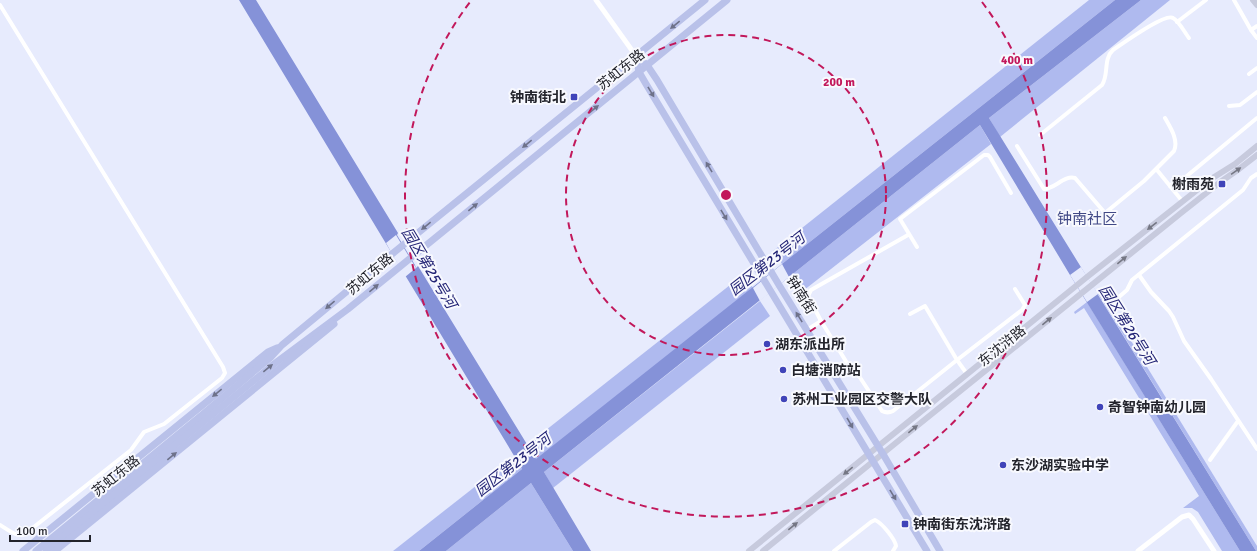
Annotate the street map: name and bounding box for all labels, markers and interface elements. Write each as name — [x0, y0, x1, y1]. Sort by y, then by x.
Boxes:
one-way arrow — [669, 20, 680, 29]
street label: 苏虹东路 — [594, 46, 648, 94]
text: 400 m — [1001, 53, 1033, 68]
text: 200 m — [823, 75, 855, 90]
one-way arrow — [647, 86, 654, 98]
place label: 钟南街北 — [510, 89, 566, 106]
marker: 钟南街北 — [569, 92, 579, 102]
one-way arrow — [588, 104, 599, 113]
one-way arrow — [521, 140, 532, 149]
one-way arrow — [705, 161, 712, 173]
one-way arrow — [1230, 167, 1241, 175]
place label: 榭雨苑 — [1172, 176, 1214, 193]
marker: 榭雨苑 — [1217, 179, 1227, 189]
centre of rings — [719, 188, 733, 202]
one-way arrow — [468, 202, 478, 211]
one-way arrow — [721, 210, 728, 221]
district label: 钟南社区 — [1057, 210, 1117, 228]
one-way arrow — [420, 222, 431, 230]
one-way arrow — [1147, 222, 1158, 230]
water label: 园区第25号河 — [398, 224, 462, 314]
water label: 园区第23号河 — [726, 227, 811, 299]
street label: 苏虹东路 — [343, 249, 397, 299]
one-way arrow — [1117, 256, 1128, 264]
street label: 钟南街 — [783, 273, 819, 317]
water label: 园区第26号河 — [1095, 282, 1160, 371]
one-way arrow — [368, 283, 379, 292]
one-way arrow — [324, 301, 335, 310]
one-way arrow — [796, 311, 803, 323]
one-way arrow — [1041, 317, 1052, 325]
street label: 东沈浒路 — [975, 322, 1029, 370]
place label: 湖东派出所 — [775, 336, 845, 353]
marker: 湖东派出所 — [762, 339, 772, 349]
place label: 白塘消防站 — [791, 362, 861, 379]
one-way arrow — [263, 364, 274, 373]
marker: 白塘消防站 — [778, 365, 788, 375]
one-way arrow — [212, 389, 223, 398]
place label: 苏州工业园区交警大队 — [792, 391, 932, 408]
marker: 苏州工业园区交警大队 — [779, 394, 789, 404]
place label: 奇智钟南幼儿园 — [1108, 399, 1206, 416]
marker: 奇智钟南幼儿园 — [1095, 402, 1105, 412]
one-way arrow — [847, 417, 854, 429]
one-way arrow — [907, 424, 918, 433]
water label: 园区第23号河 — [472, 428, 557, 500]
one-way arrow — [167, 451, 177, 460]
street label: 苏虹东路 — [89, 452, 143, 500]
place label: 东沙湖实验中学 — [1011, 457, 1109, 474]
marker: 东沙湖实验中学 — [998, 460, 1008, 470]
one-way arrow — [842, 466, 853, 475]
one-way arrow — [890, 489, 897, 501]
place label: 钟南街东沈浒路 — [913, 516, 1011, 533]
scale bar — [10, 517, 90, 543]
marker: 钟南街东沈浒路 — [900, 519, 910, 529]
one-way arrow — [788, 522, 799, 531]
text: 100 m — [16, 524, 48, 539]

